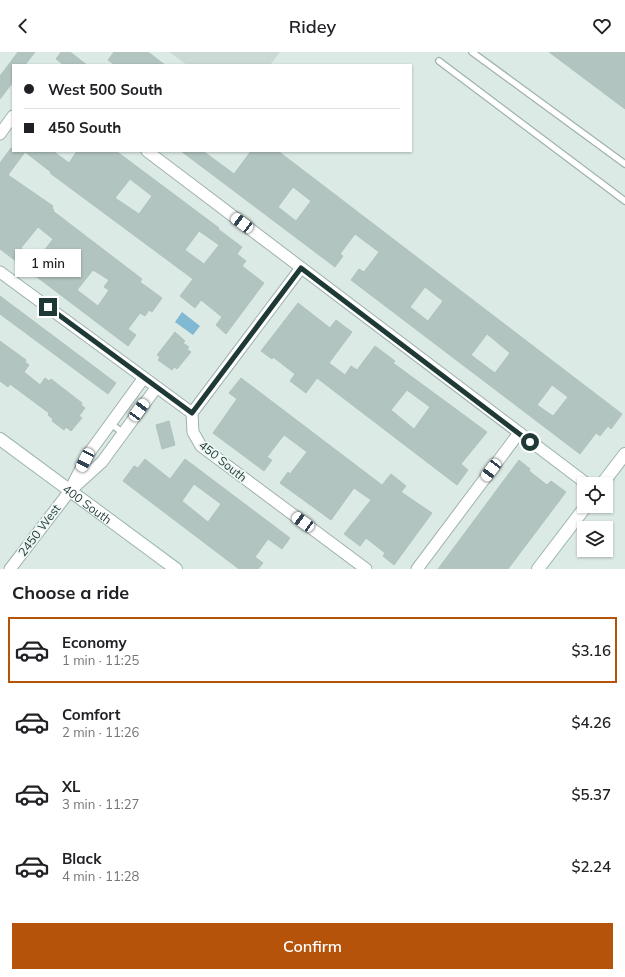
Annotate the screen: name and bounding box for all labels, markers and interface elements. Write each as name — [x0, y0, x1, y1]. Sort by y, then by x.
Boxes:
icon: back — [12, 15, 34, 37]
text: Ridey — [289, 15, 336, 38]
icon: heart — [591, 15, 613, 37]
text: West 500 South — [48, 80, 163, 99]
text: 450 South — [48, 118, 121, 137]
car — [229, 211, 255, 235]
callout: 1 min — [15, 249, 81, 277]
text: 1 min — [31, 255, 65, 271]
route end — [39, 298, 57, 316]
car — [127, 397, 151, 423]
route start — [521, 433, 539, 451]
street label: 450 South — [196, 437, 250, 485]
car — [74, 447, 96, 473]
car — [479, 457, 503, 483]
map controls — [577, 477, 613, 557]
button: locate — [577, 477, 613, 513]
street label: 400 South — [60, 481, 115, 527]
street label: 2450 West — [15, 501, 63, 559]
car — [290, 510, 316, 534]
button: layers — [577, 521, 613, 557]
text: Choose a ride — [12, 581, 129, 604]
icon: car — [14, 632, 50, 668]
text: Economy — [62, 633, 127, 652]
text: $3.16 — [571, 641, 611, 660]
text: 1 min · 11:25 — [62, 652, 139, 668]
icon: car — [14, 704, 50, 740]
text: Comfort — [62, 705, 120, 724]
text: $4.26 — [571, 713, 611, 732]
text: 2 min · 11:26 — [62, 724, 139, 740]
icon: car — [14, 776, 50, 812]
text: XL — [62, 777, 80, 796]
text: $5.37 — [571, 785, 611, 804]
text: 3 min · 11:27 — [62, 796, 139, 812]
icon: car — [14, 848, 50, 884]
text: Black — [62, 849, 101, 868]
text: $2.24 — [571, 857, 611, 876]
text: 4 min · 11:28 — [62, 868, 139, 884]
button: Confirm — [12, 923, 613, 969]

